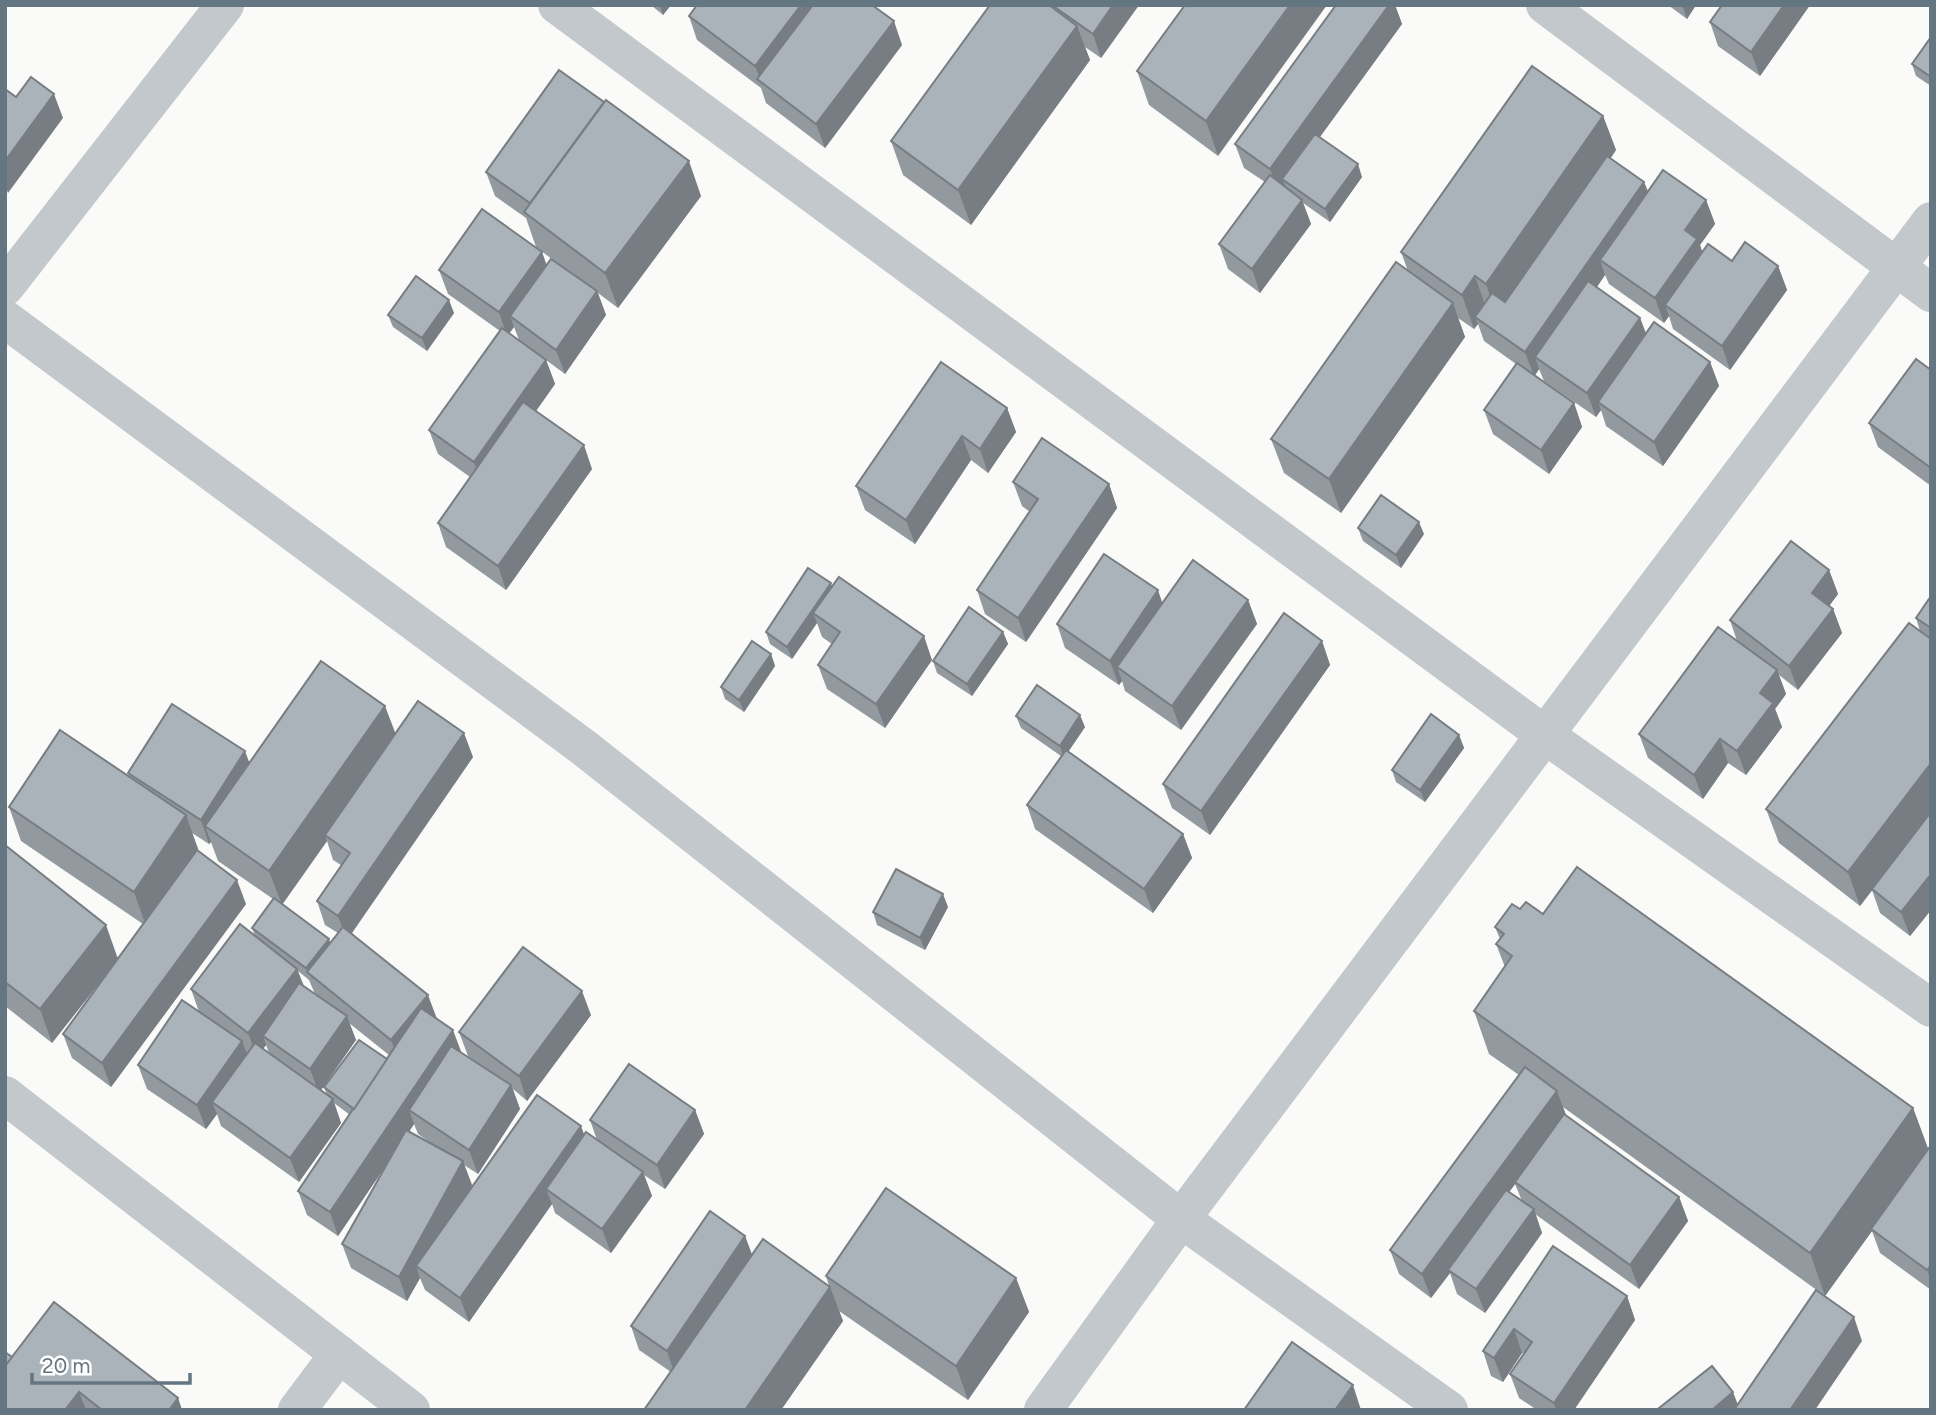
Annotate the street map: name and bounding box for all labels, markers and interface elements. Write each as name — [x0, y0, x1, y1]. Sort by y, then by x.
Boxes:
scale bar — [32, 1342, 189, 1386]
text: 20 m — [42, 1353, 90, 1378]

